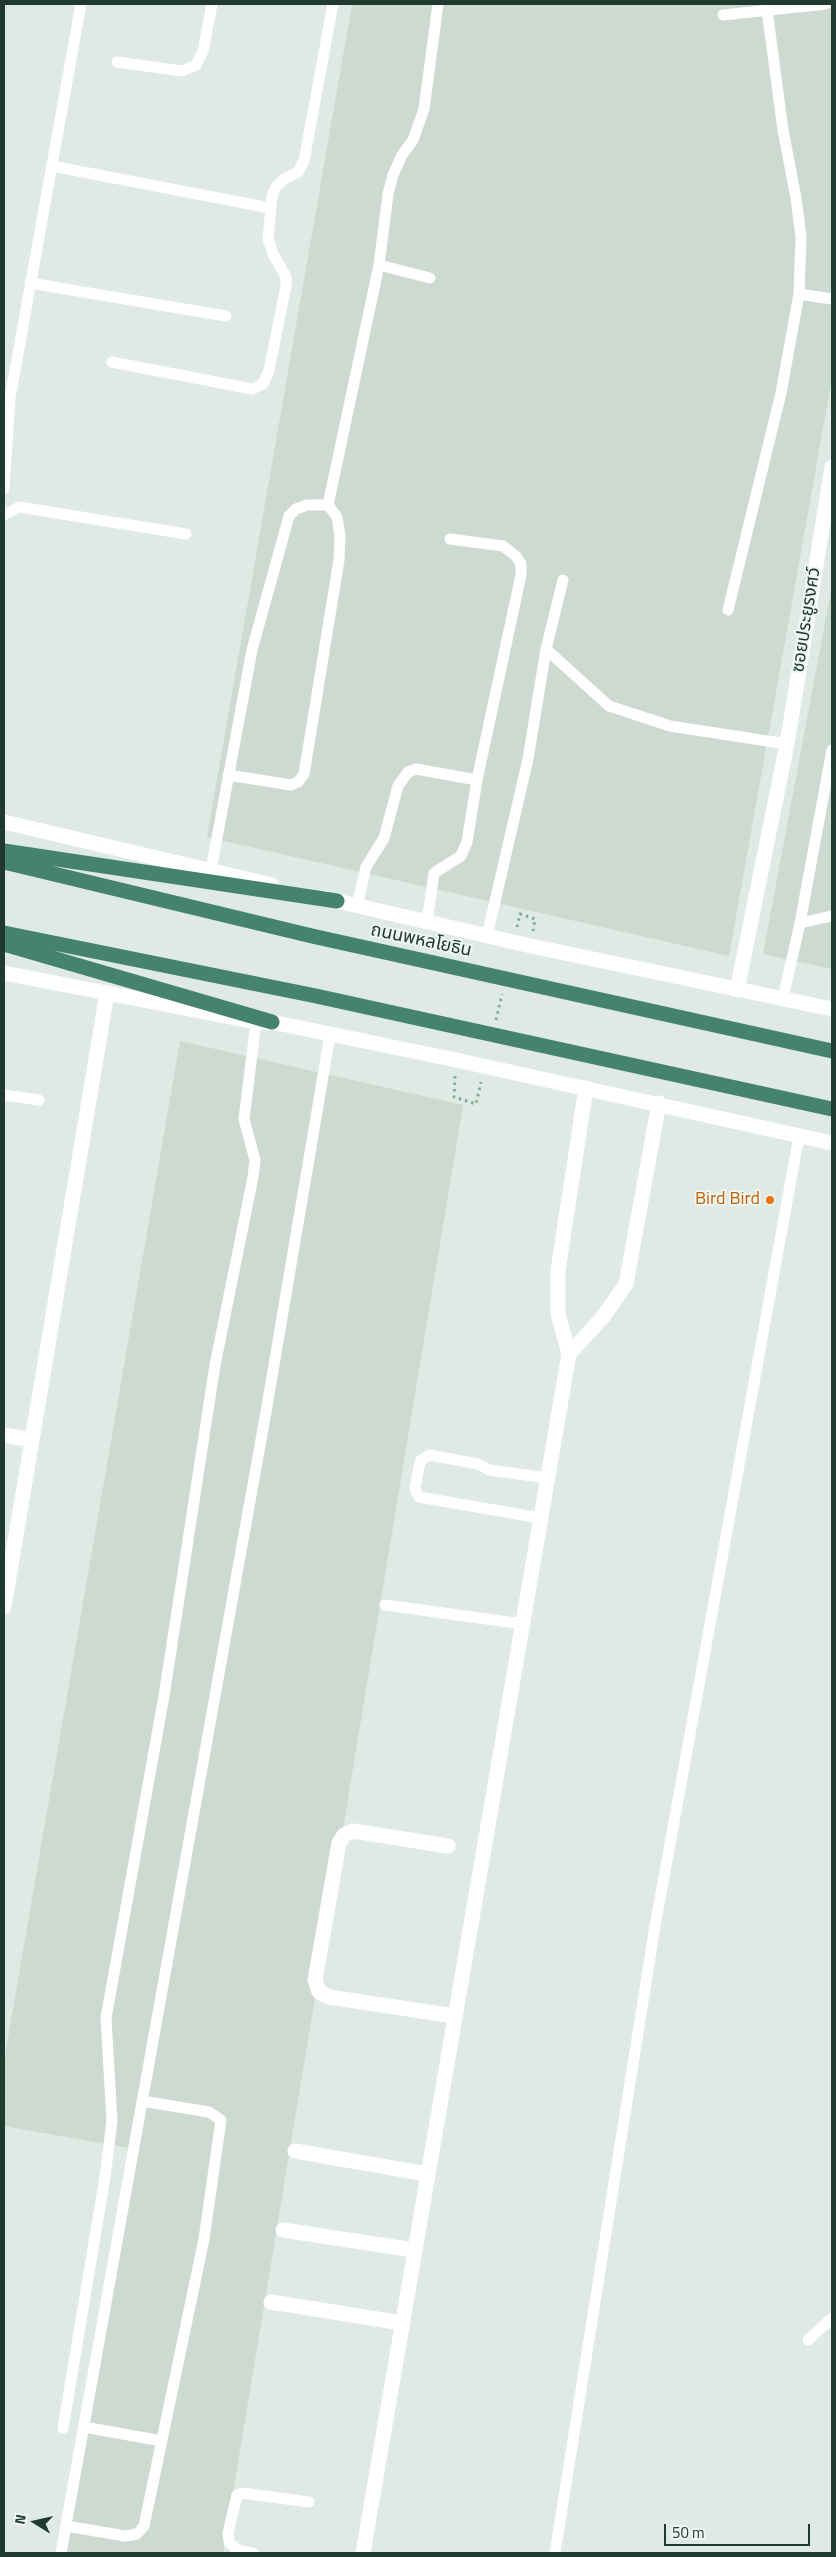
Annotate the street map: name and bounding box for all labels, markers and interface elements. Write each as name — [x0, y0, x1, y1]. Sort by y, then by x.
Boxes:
street label: ซอยประยูรงศว์ — [788, 566, 826, 674]
street label: ถนนพหลโยธิน — [368, 920, 474, 962]
place label: Bird Bird — [695, 1189, 760, 1211]
marker: Bird Bird — [764, 1194, 776, 1206]
north arrow — [10, 2497, 60, 2547]
text: N — [9, 2513, 31, 2526]
scale bar — [666, 2514, 812, 2546]
text: 50 m — [672, 2521, 705, 2544]

